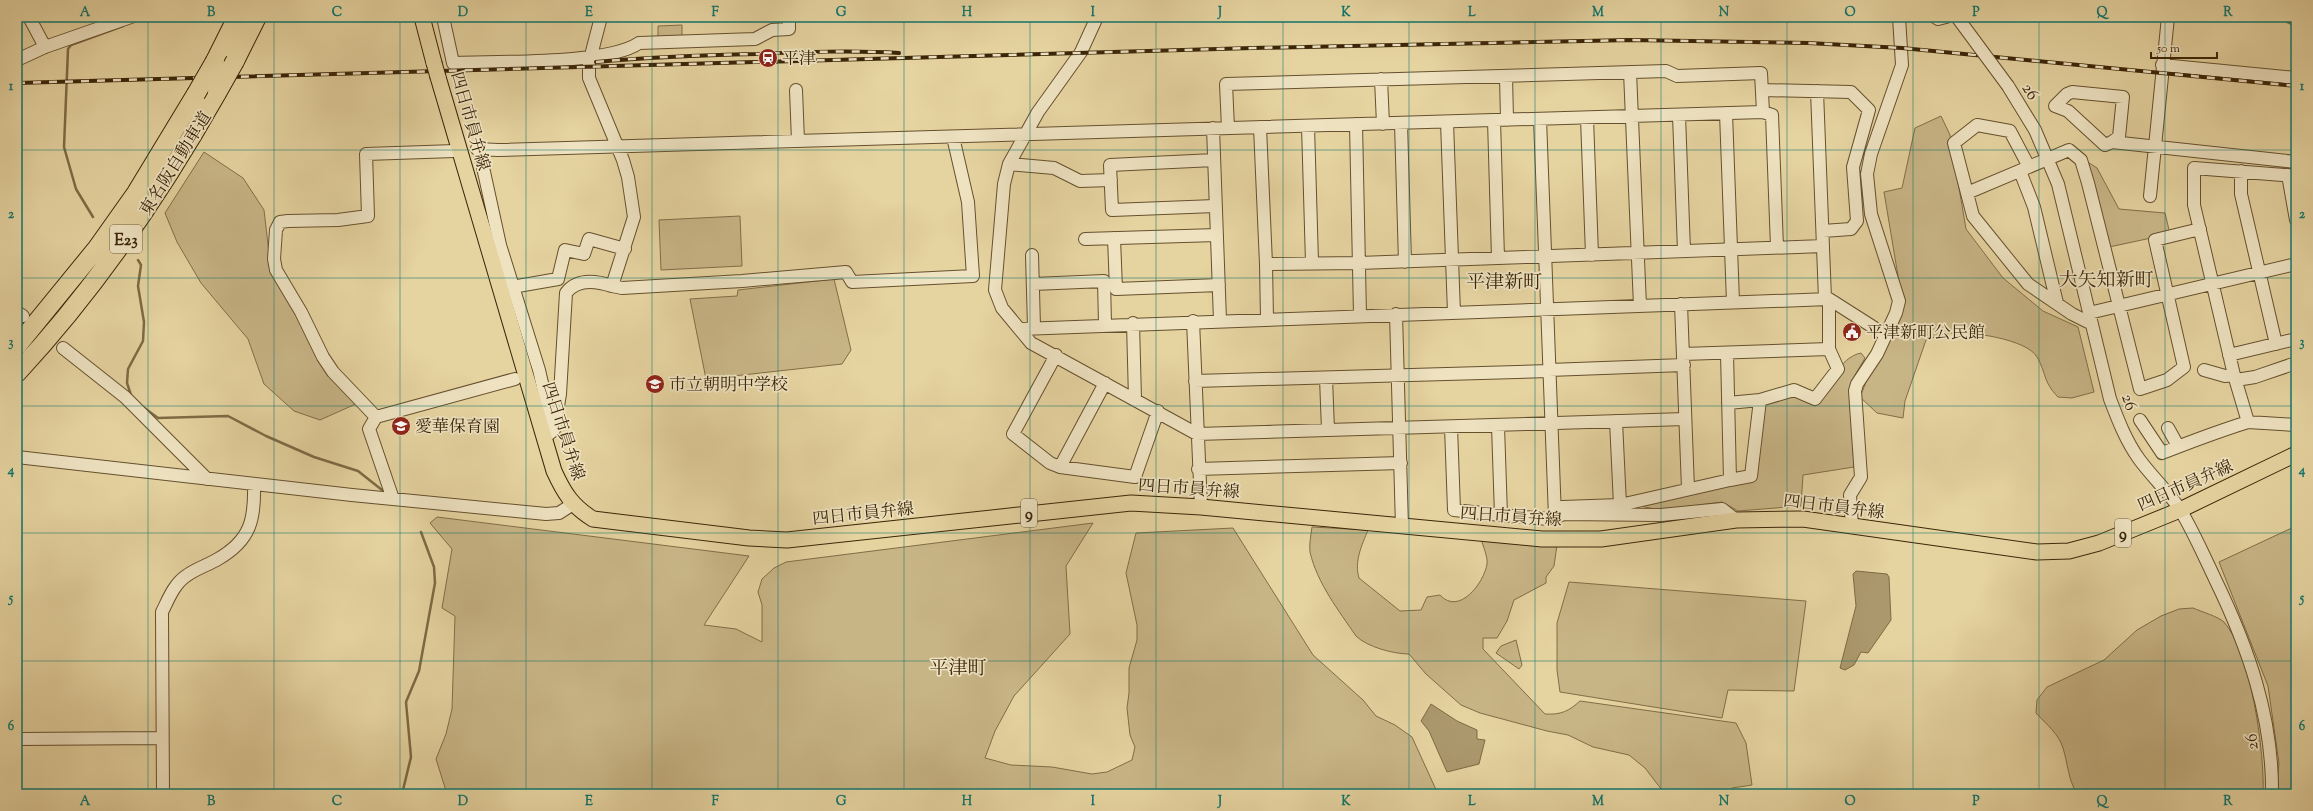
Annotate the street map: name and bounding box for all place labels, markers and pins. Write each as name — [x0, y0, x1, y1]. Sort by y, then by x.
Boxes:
station icon: 平津 — [757, 47, 779, 69]
place label: 平津 — [782, 48, 816, 72]
public building icon: 平津新町公民館 — [1841, 321, 1863, 343]
place label: 平津新町公民館 — [1866, 322, 1985, 346]
school or university icon: 市立朝明中学校 — [644, 373, 666, 395]
place label: 市立朝明中学校 — [669, 374, 788, 398]
school or university icon: 愛華保育園 — [390, 415, 412, 437]
place label: 愛華保育園 — [415, 416, 500, 440]

